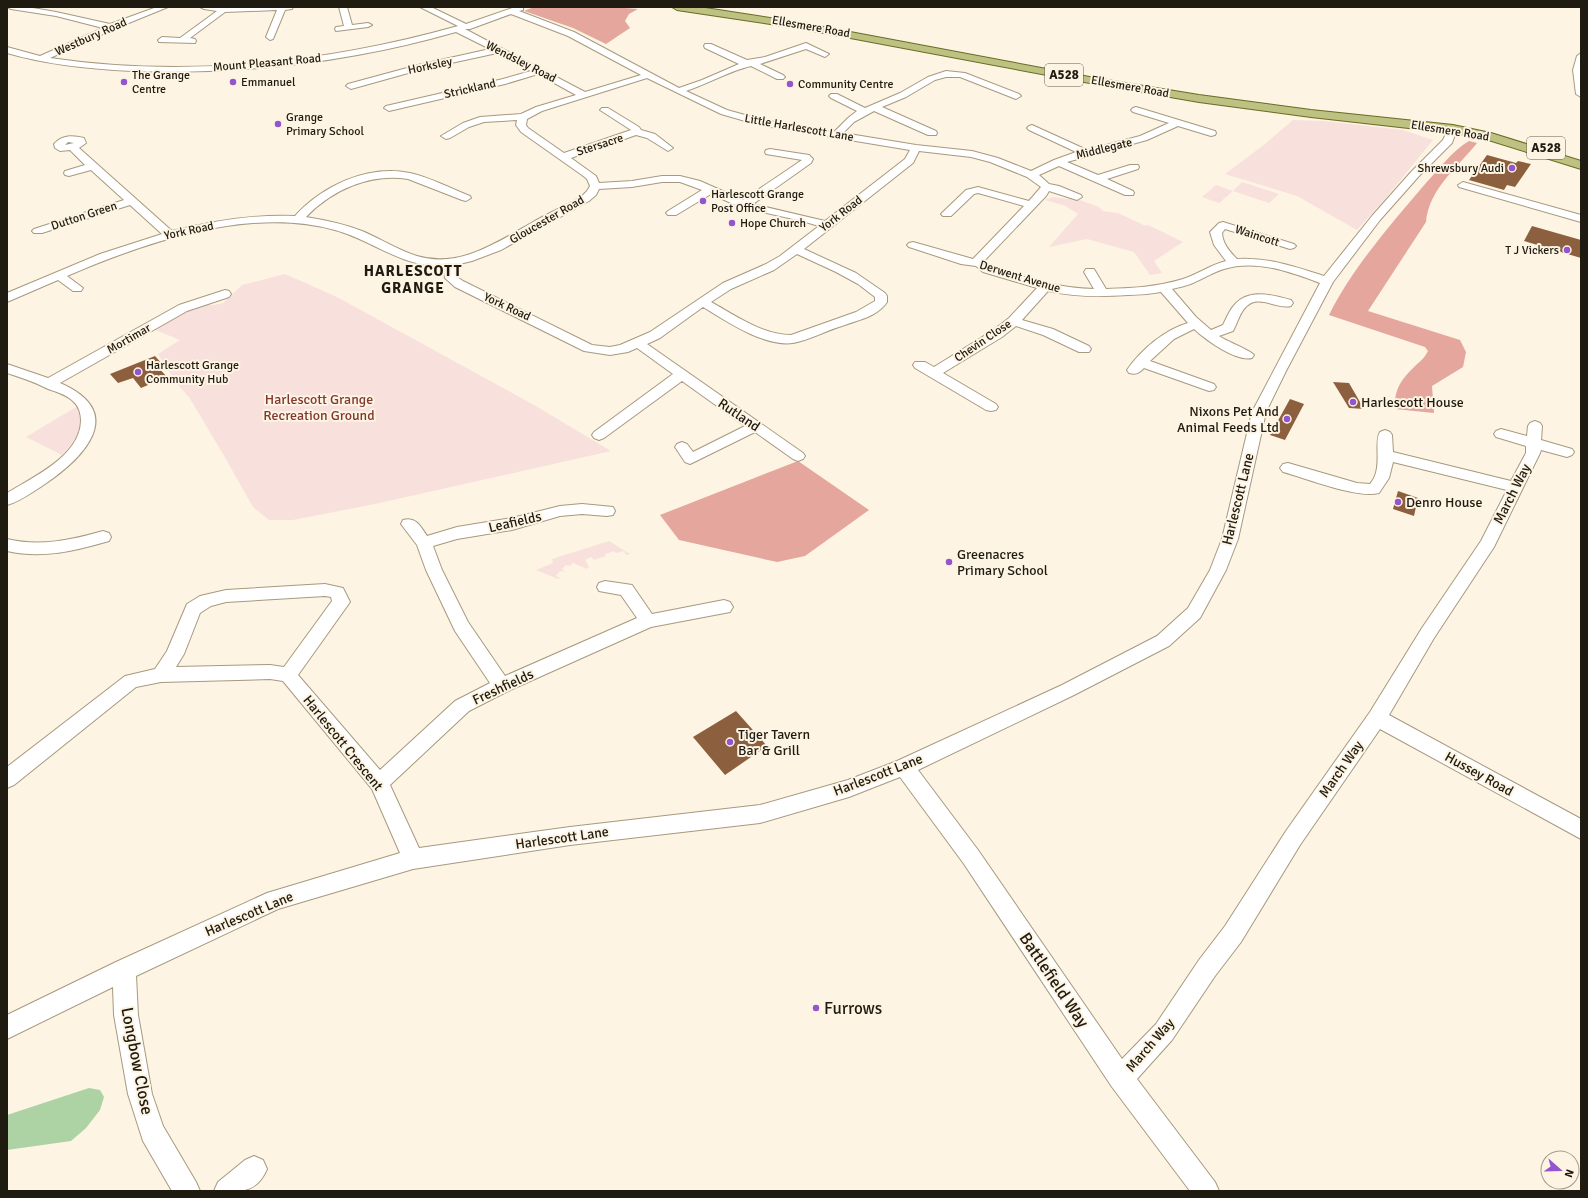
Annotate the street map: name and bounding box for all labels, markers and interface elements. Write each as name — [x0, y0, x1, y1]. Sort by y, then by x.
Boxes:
street label: Ellesmere Road — [771, 13, 851, 41]
street label: Westbury Road — [53, 15, 129, 59]
street label: Wendsley Road — [483, 38, 559, 86]
street label: Mount Pleasant Road — [212, 51, 322, 75]
street label: Horksley — [406, 54, 454, 78]
road number: A528 — [1045, 64, 1083, 86]
place label: The Grange Centre — [132, 68, 190, 97]
street label: Ellesmere Road — [1090, 73, 1170, 101]
place label: Emmanuel — [241, 75, 296, 90]
street label: Strickland — [443, 76, 497, 102]
marker: The Grange Centre — [119, 77, 129, 87]
marker: Emmanuel — [228, 77, 238, 87]
place label: Community Centre — [798, 77, 893, 92]
marker: Community Centre — [785, 79, 795, 89]
place label: Grange Primary School — [286, 110, 364, 139]
street label: Little Harlescott Lane — [743, 111, 855, 145]
street label: Ellesmere Road — [1410, 117, 1490, 145]
marker: Grange Primary School — [273, 119, 283, 129]
street label: Stersacre — [575, 130, 625, 160]
street label: Middlegate — [1074, 135, 1134, 163]
road number: A528 — [1527, 137, 1565, 159]
place label: Shrewsbury Audi — [1418, 161, 1504, 176]
marker: Shrewsbury Audi — [1507, 163, 1517, 173]
place label: Harlescott Grange Post Office — [711, 187, 804, 216]
street label: Gloucester Road — [507, 193, 587, 247]
street label: York Road — [817, 193, 865, 235]
marker: Harlescott Grange Post Office — [698, 196, 708, 206]
street label: Dutton Green — [49, 198, 119, 234]
place label: Hope Church — [740, 216, 806, 231]
street label: York Road — [163, 218, 215, 244]
marker: Hope Church — [727, 218, 737, 228]
street label: Waincott — [1233, 222, 1281, 250]
place label: T J Vickers — [1505, 243, 1559, 258]
marker: T J Vickers — [1562, 245, 1572, 255]
street label: Derwent Avenue — [978, 258, 1062, 296]
district label: HARLESCOTT GRANGE — [364, 262, 462, 297]
street label: York Road — [481, 290, 533, 324]
street label: Chevin Close — [952, 316, 1014, 366]
street label: Mortimar — [104, 320, 154, 358]
place label: Harlescott Grange Community Hub — [146, 358, 239, 387]
marker: Harlescott Grange Community Hub — [133, 367, 143, 377]
park label: Harlescott Grange Recreation Ground — [263, 391, 375, 424]
place label: Harlescott House — [1361, 394, 1464, 411]
street label: Rutland — [715, 395, 763, 435]
marker: Harlescott House — [1348, 397, 1358, 407]
place label: Nixons Pet And Animal Feeds Ltd — [1177, 403, 1279, 436]
marker: Nixons Pet And Animal Feeds Ltd — [1282, 414, 1292, 424]
street label: Harlescott Lane — [1218, 451, 1258, 547]
street label: March Way — [1490, 461, 1535, 527]
place label: Denro House — [1406, 494, 1482, 511]
marker: Denro House — [1393, 497, 1403, 507]
street label: Leafields — [487, 508, 543, 536]
place label: Greenacres Primary School — [957, 546, 1048, 579]
marker: Greenacres Primary School — [944, 557, 954, 567]
street label: Freshfields — [470, 665, 536, 709]
street label: Harlescott Crescent — [299, 692, 387, 794]
place label: Tiger Tavern Bar & Grill — [738, 726, 810, 759]
marker: Tiger Tavern Bar & Grill — [725, 737, 735, 747]
street label: March Way — [1315, 737, 1367, 801]
street label: Hussey Road — [1442, 748, 1516, 800]
street label: Harlescott Lane — [831, 750, 925, 800]
street label: Harlescott Lane — [514, 823, 610, 853]
street label: Harlescott Lane — [202, 888, 296, 940]
street label: Battlefield Way — [1014, 928, 1094, 1032]
place label: Furrows — [824, 998, 882, 1019]
marker: Furrows — [811, 1003, 821, 1013]
street label: Longbow Close — [116, 1005, 158, 1117]
street label: March Way — [1122, 1014, 1178, 1075]
north arrow — [1540, 1150, 1580, 1190]
text: N — [1562, 1167, 1576, 1179]

